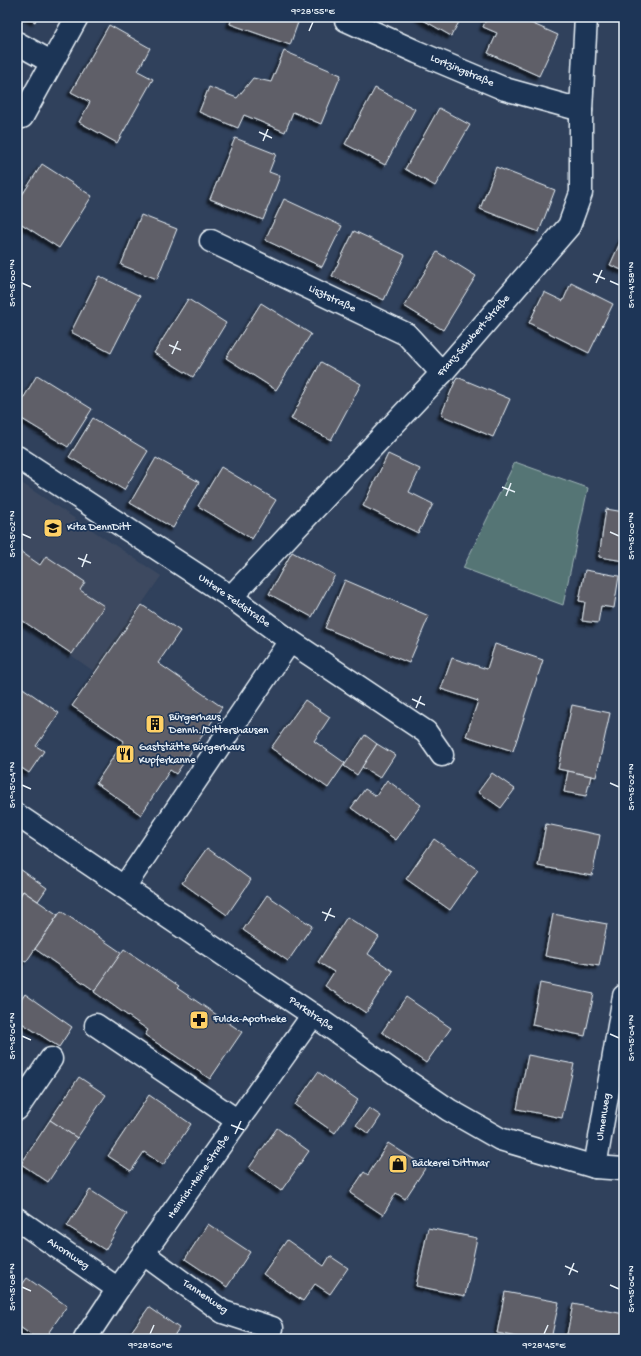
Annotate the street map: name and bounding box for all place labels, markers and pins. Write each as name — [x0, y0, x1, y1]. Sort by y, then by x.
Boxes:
school or university icon: Kita DennDitt — [42, 517, 64, 539]
place label: Kita DennDitt — [67, 522, 132, 534]
place label: Bürgerhaus Dennh./Dittershausen — [168, 712, 269, 737]
building icon: Bürgerhaus Dennh./Dittershausen — [144, 713, 166, 735]
place label: Gaststätte Bürgerhaus Kupferkanne — [139, 742, 245, 767]
restaurant icon: Gaststätte Bürgerhaus Kupferkanne — [114, 743, 136, 765]
pharmacy icon: Fulda-Apotheke — [188, 1009, 210, 1031]
place label: Fulda-Apotheke — [212, 1014, 287, 1026]
shop icon: Bäckerei Dittmar — [387, 1153, 409, 1175]
place label: Bäckerei Dittmar — [411, 1158, 490, 1170]

